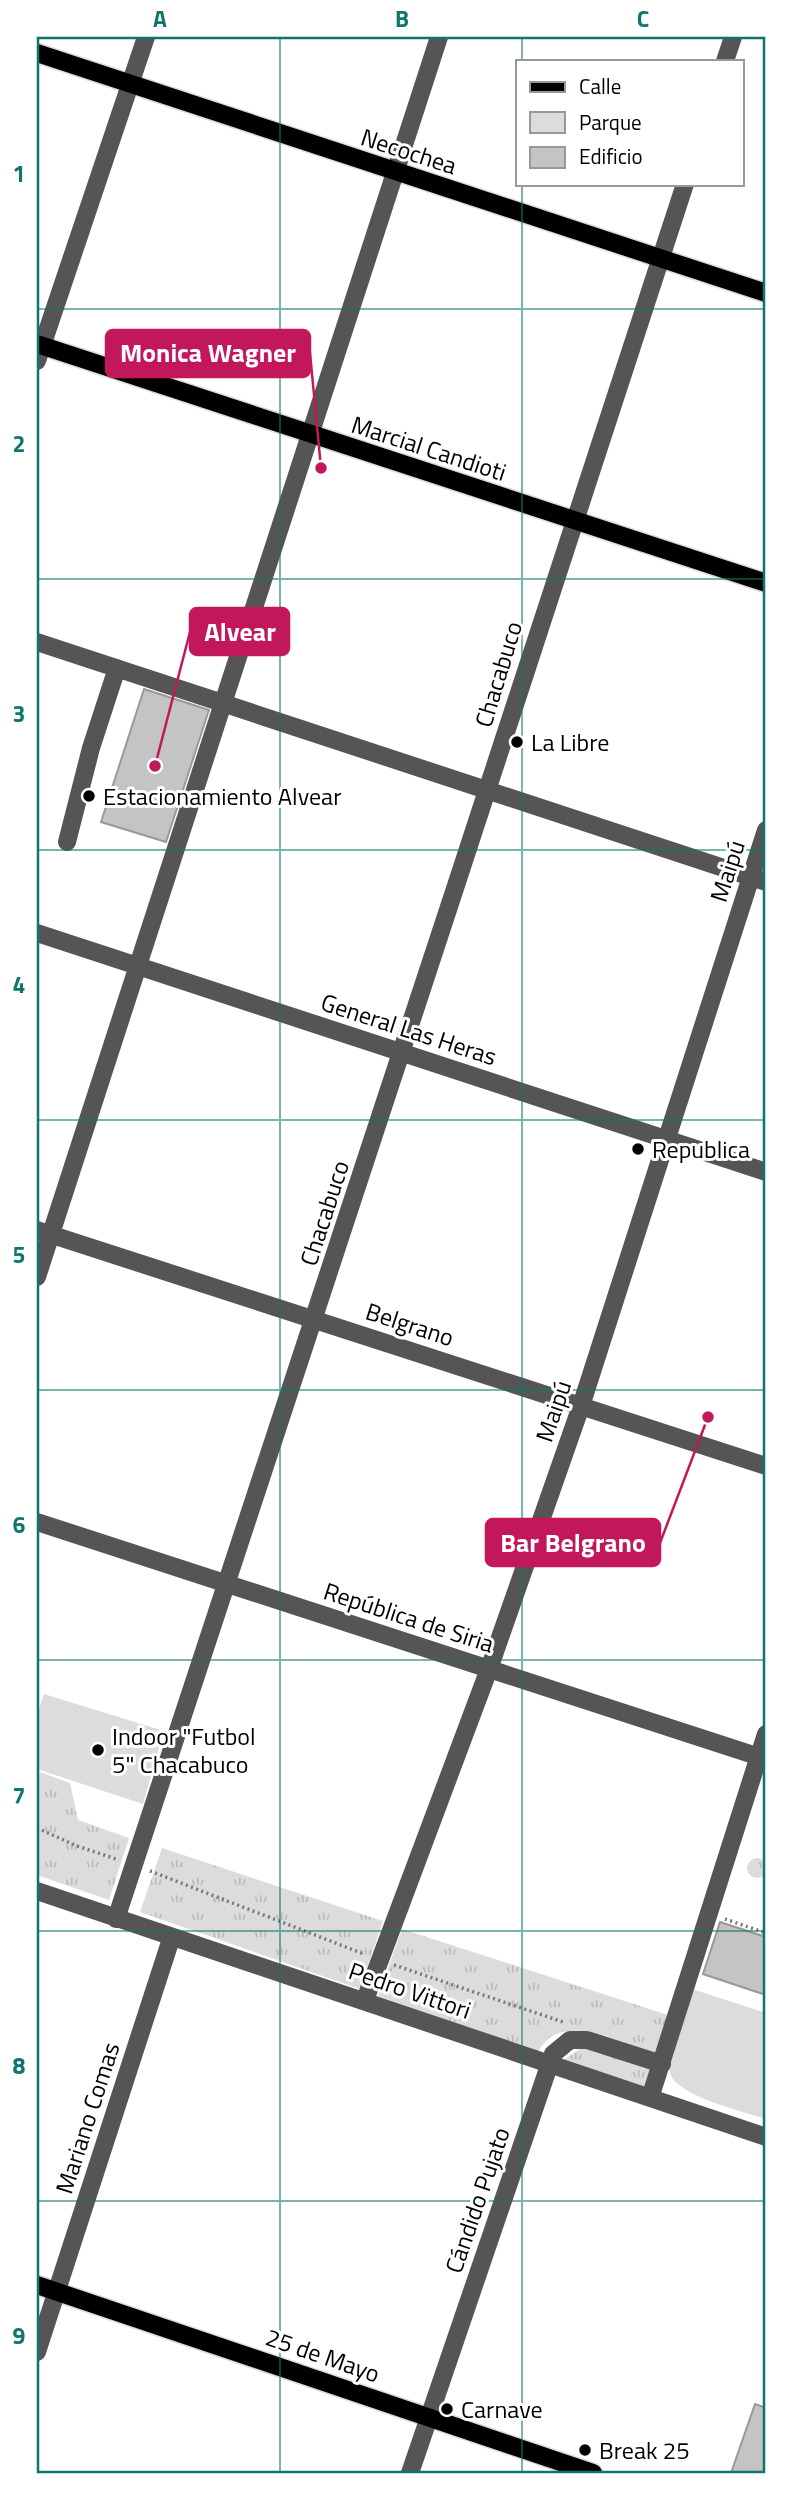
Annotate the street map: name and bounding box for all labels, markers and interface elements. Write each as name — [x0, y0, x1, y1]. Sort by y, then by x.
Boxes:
text: A — [153, 1, 167, 36]
text: B — [395, 1, 409, 36]
text: C — [637, 1, 649, 36]
legend — [516, 60, 744, 186]
text: Calle — [579, 70, 621, 102]
text: Parque — [579, 106, 642, 138]
street label: Necochea — [356, 119, 462, 183]
text: Edificio — [579, 140, 643, 172]
text: 1 — [13, 156, 25, 191]
callout: Monica Wagner — [106, 330, 310, 377]
text: Monica Wagner — [120, 333, 296, 372]
street label: Marcial Candioti — [347, 406, 511, 490]
text: 2 — [13, 426, 25, 461]
callout: Alvear — [190, 608, 289, 655]
text: Alvear — [204, 612, 276, 651]
street label: Chacabuco — [465, 617, 531, 731]
text: 3 — [13, 696, 25, 731]
place label: La Libre — [531, 724, 609, 760]
marker: La Libre — [509, 734, 525, 750]
place label: Estacionamiento Alvear — [103, 778, 341, 814]
marker: Estacionamiento Alvear — [81, 788, 97, 804]
street label: Maipú — [700, 836, 754, 906]
text: 4 — [13, 967, 25, 1002]
street label: General Las Heras — [317, 984, 501, 1074]
place label: Republica — [652, 1131, 750, 1167]
marker: Republica — [630, 1141, 646, 1157]
street label: Chacabuco — [290, 1156, 358, 1270]
text: 5 — [13, 1237, 25, 1272]
street label: Belgrano — [361, 1293, 459, 1355]
street label: Maipú — [526, 1375, 580, 1447]
text: 6 — [13, 1507, 26, 1542]
callout: Bar Belgrano — [486, 1519, 660, 1566]
text: Bar Belgrano — [500, 1523, 646, 1562]
street label: República de Siria — [319, 1572, 499, 1662]
place label: Indoor "Futbol 5" Chacabuco — [112, 1718, 256, 1782]
marker: Indoor "Futbol 5" Chacabuco — [90, 1742, 106, 1758]
text: 7 — [13, 1778, 25, 1813]
street label: Pedro Vittori — [344, 1952, 476, 2028]
street label: Mariano Comas — [46, 2038, 128, 2198]
text: 8 — [13, 2048, 26, 2083]
street label: Cándido Pujato — [435, 2122, 519, 2278]
text: 9 — [13, 2318, 26, 2353]
street label: 25 de Mayo — [261, 2319, 385, 2391]
place label: Carnave — [461, 2391, 543, 2427]
marker: Carnave — [439, 2401, 455, 2417]
place label: Break 25 — [599, 2432, 690, 2468]
marker: Break 25 — [577, 2442, 593, 2458]

